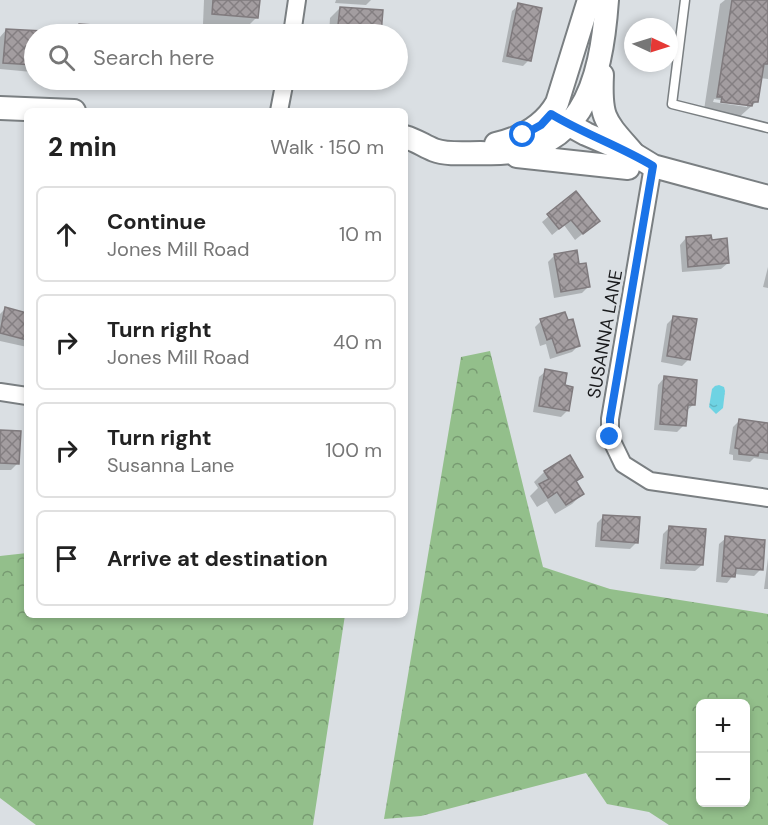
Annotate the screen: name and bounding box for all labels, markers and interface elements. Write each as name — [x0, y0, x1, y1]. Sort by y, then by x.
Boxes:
north arrow — [624, 18, 678, 72]
search box — [24, 24, 408, 90]
icon: search — [45, 41, 78, 74]
text: Search here — [93, 43, 214, 72]
route start — [509, 121, 535, 147]
text: 2 min — [48, 130, 117, 164]
text: Walk · 150 m — [270, 134, 384, 160]
text: Continue — [107, 207, 206, 236]
icon: ahead — [50, 218, 83, 251]
text: 10 m — [339, 221, 382, 247]
text: Jones Mill Road — [107, 236, 250, 262]
street label: SUSANNA LANE — [582, 268, 628, 400]
text: Turn right — [107, 315, 212, 344]
icon: right — [50, 326, 83, 359]
text: 40 m — [333, 329, 382, 355]
text: Jones Mill Road — [107, 344, 250, 370]
text: Turn right — [107, 423, 212, 452]
route end — [596, 423, 622, 449]
icon: right — [50, 434, 83, 467]
text: 100 m — [325, 437, 382, 463]
text: Susanna Lane — [107, 452, 234, 478]
icon: arrive — [50, 542, 83, 575]
text: Arrive at destination — [107, 544, 328, 573]
map controls — [696, 699, 750, 807]
button: + — [696, 699, 750, 753]
button: − — [696, 753, 750, 807]

